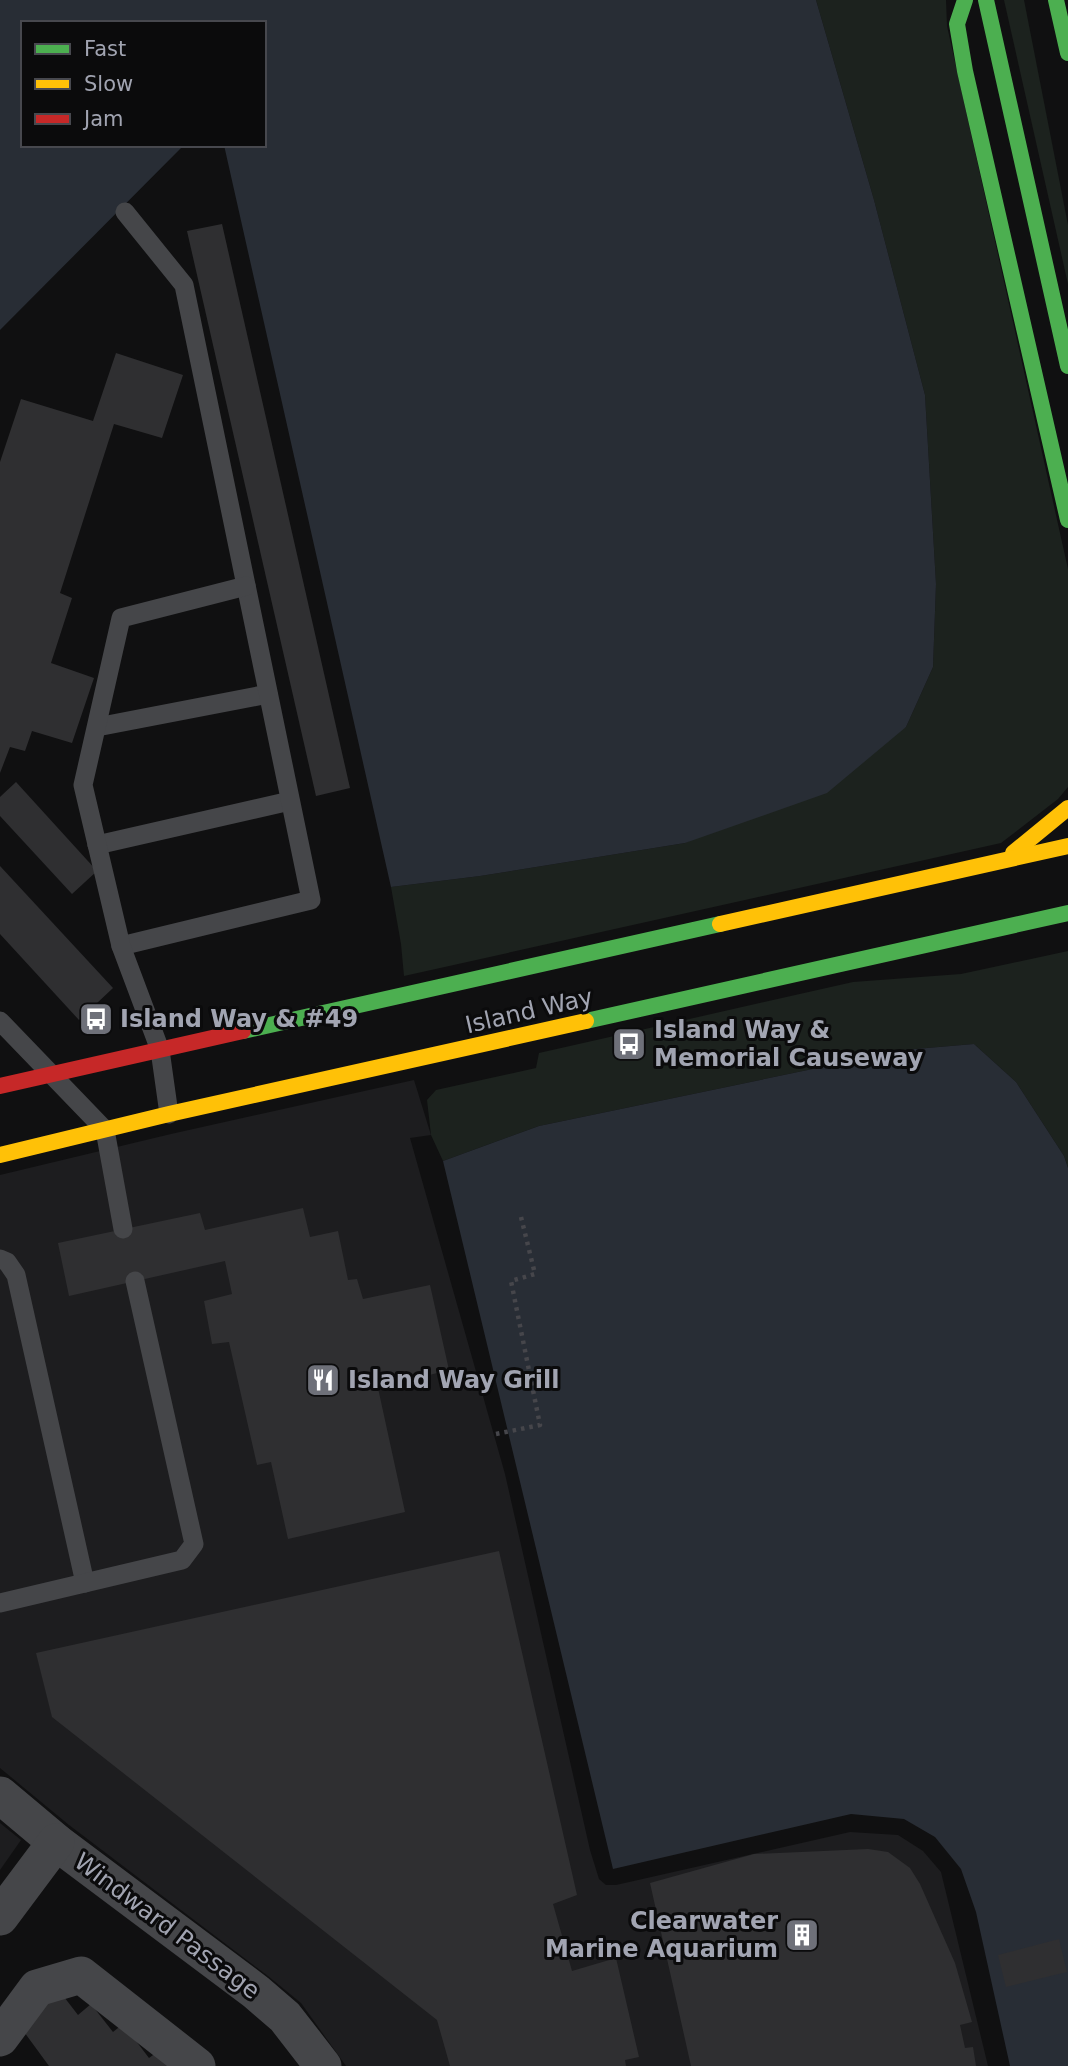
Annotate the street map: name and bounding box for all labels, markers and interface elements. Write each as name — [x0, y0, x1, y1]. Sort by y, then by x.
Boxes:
legend — [21, 21, 266, 147]
text: Fast — [84, 37, 126, 61]
text: Slow — [84, 72, 133, 96]
text: Jam — [82, 107, 124, 131]
street label: Island Way — [462, 983, 596, 1039]
bus stop icon: Island Way & #49 — [77, 1000, 115, 1038]
place label: Island Way & #49 — [120, 1005, 358, 1033]
place label: Island Way & Memorial Causeway — [654, 1016, 924, 1072]
bus stop icon: Island Way & Memorial Causeway — [610, 1025, 648, 1063]
restaurant icon: Island Way Grill — [304, 1361, 342, 1399]
place label: Island Way Grill — [348, 1366, 560, 1394]
street label: Windward Passage — [69, 1847, 265, 2005]
place label: Clearwater Marine Aquarium — [545, 1907, 778, 1963]
building icon: Clearwater Marine Aquarium — [783, 1916, 821, 1954]

